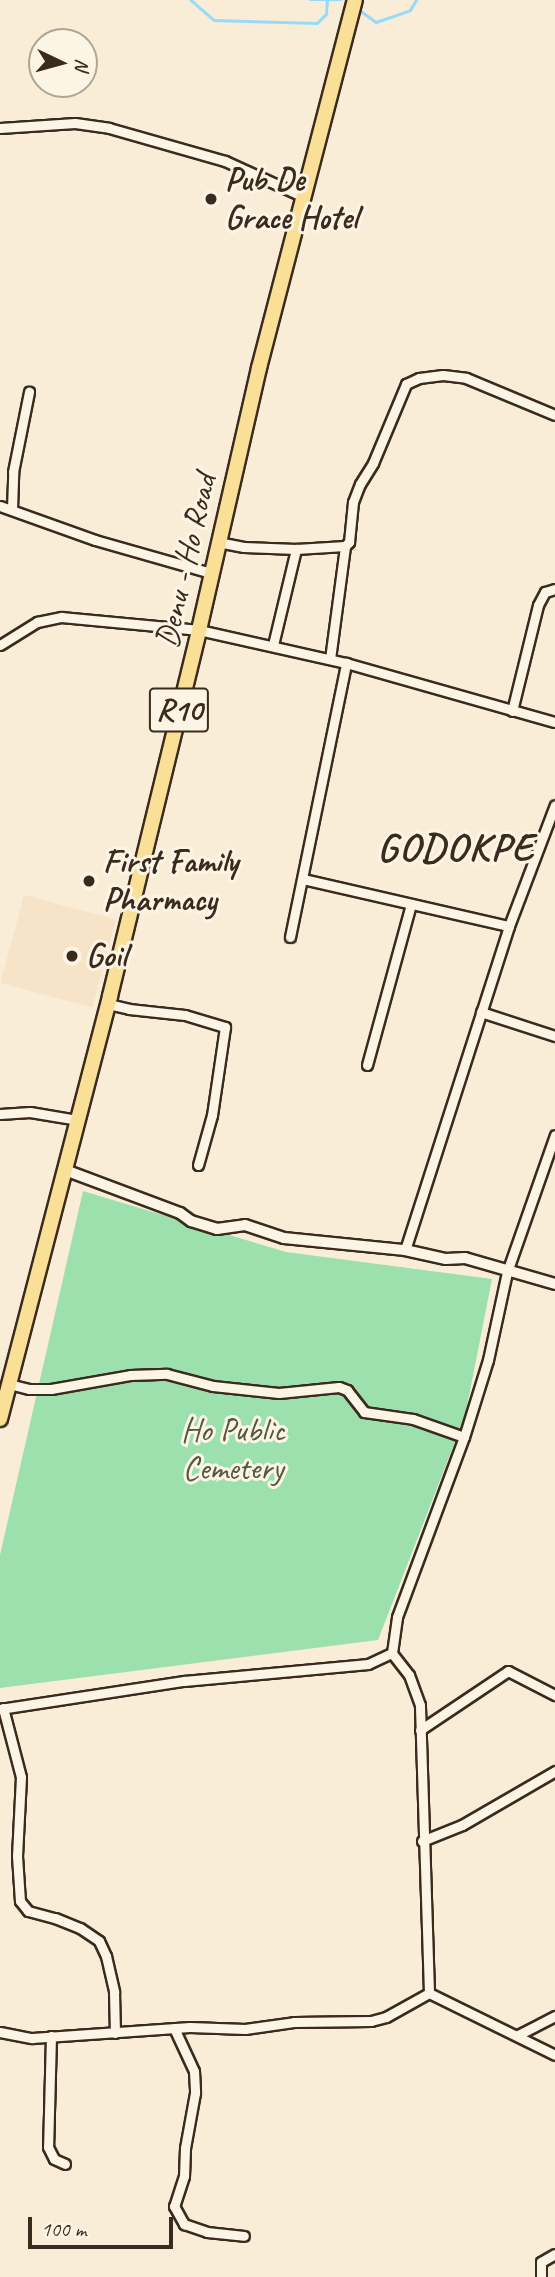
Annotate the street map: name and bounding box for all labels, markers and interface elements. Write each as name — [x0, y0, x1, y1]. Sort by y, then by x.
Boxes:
north arrow — [28, 28, 98, 98]
text: N — [69, 58, 94, 72]
place label: Pub De Grace Hotel — [225, 160, 357, 238]
marker: Pub De Grace Hotel — [203, 191, 219, 207]
street label: Denu - Ho Road — [147, 470, 225, 652]
road number: R10 — [148, 682, 210, 738]
district label: GODOKPE — [378, 823, 534, 871]
place label: First Family Pharmacy — [103, 842, 239, 920]
marker: First Family Pharmacy — [81, 873, 97, 889]
place label: Goil — [86, 936, 127, 976]
marker: Goil — [64, 948, 80, 964]
park label: Ho Public Cemetery — [182, 1411, 284, 1489]
scale bar — [32, 2204, 177, 2248]
text: 100 m — [41, 2216, 86, 2242]

